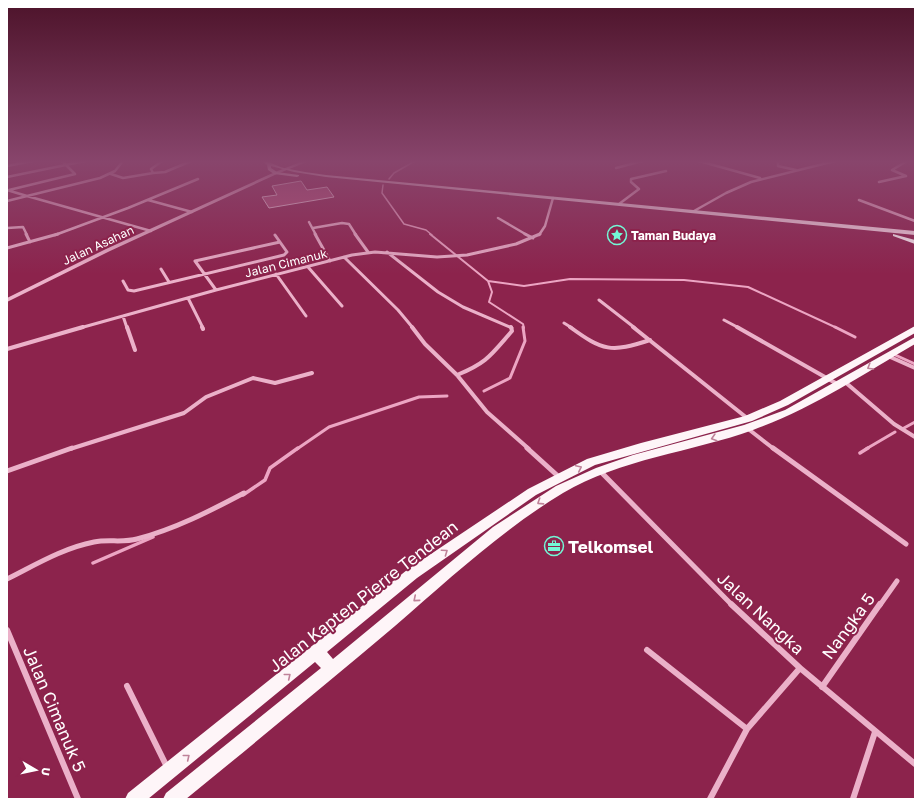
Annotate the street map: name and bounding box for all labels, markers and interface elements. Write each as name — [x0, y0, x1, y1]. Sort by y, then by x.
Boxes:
street label: Jalan Asahan — [60, 222, 136, 268]
place icon: Taman Budaya — [606, 224, 628, 246]
place label: Taman Budaya — [631, 228, 716, 243]
street label: Jalan Cimanuk — [243, 245, 329, 281]
one-way arrow — [867, 362, 874, 370]
one-way arrow — [711, 433, 718, 442]
one-way arrow — [574, 465, 582, 473]
one-way arrow — [537, 497, 544, 505]
street label: Jalan Kapten Pierre Tendean — [264, 516, 462, 676]
office icon: Telkomsel — [543, 535, 565, 557]
place label: Telkomsel — [568, 536, 654, 557]
one-way arrow — [441, 549, 448, 557]
street label: Jalan Nangka — [713, 567, 809, 659]
street label: Nangka 5 — [817, 589, 879, 663]
one-way arrow — [413, 594, 420, 601]
street label: Jalan Cimanuk 5 — [19, 643, 91, 775]
one-way arrow — [284, 673, 291, 680]
north arrow — [16, 750, 56, 790]
one-way arrow — [182, 755, 189, 762]
text: U — [39, 767, 53, 777]

